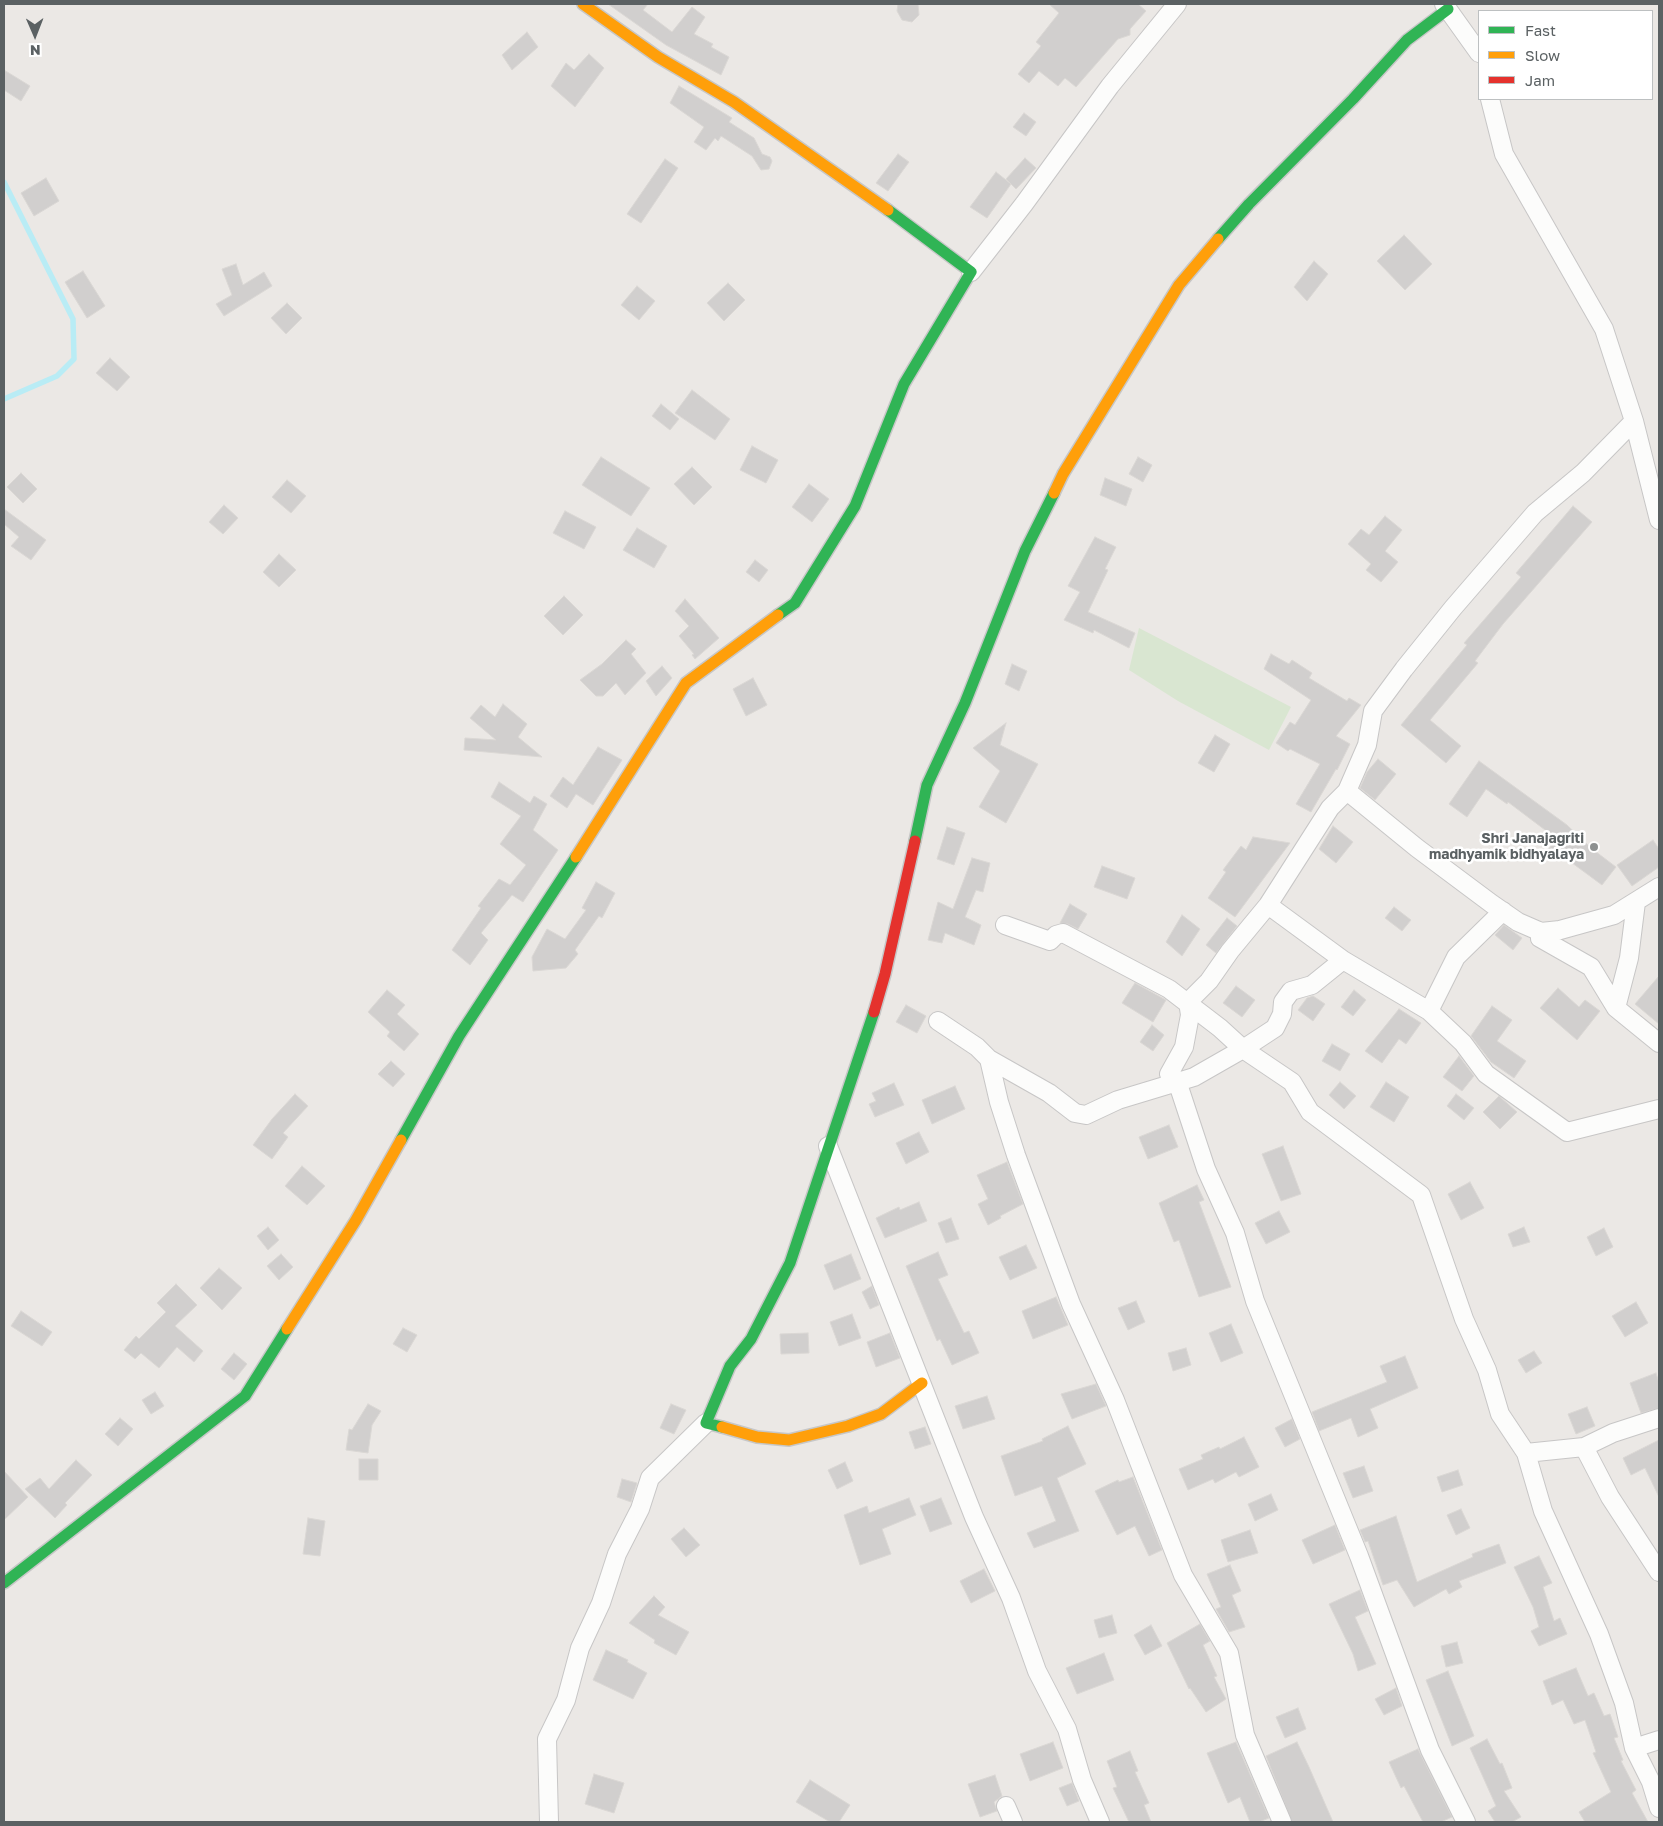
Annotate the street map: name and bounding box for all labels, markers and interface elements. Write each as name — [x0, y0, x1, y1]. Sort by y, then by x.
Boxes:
north arrow — [10, 10, 60, 60]
legend — [1478, 10, 1653, 100]
text: Fast — [1525, 21, 1556, 39]
text: N — [30, 42, 41, 59]
text: Slow — [1525, 46, 1560, 64]
text: Jam — [1525, 71, 1555, 89]
place label: Shri Janajagriti madhyamik bidhyalaya — [1429, 831, 1584, 864]
marker: Shri Janajagriti madhyamik bidhyalaya — [1588, 841, 1600, 853]

